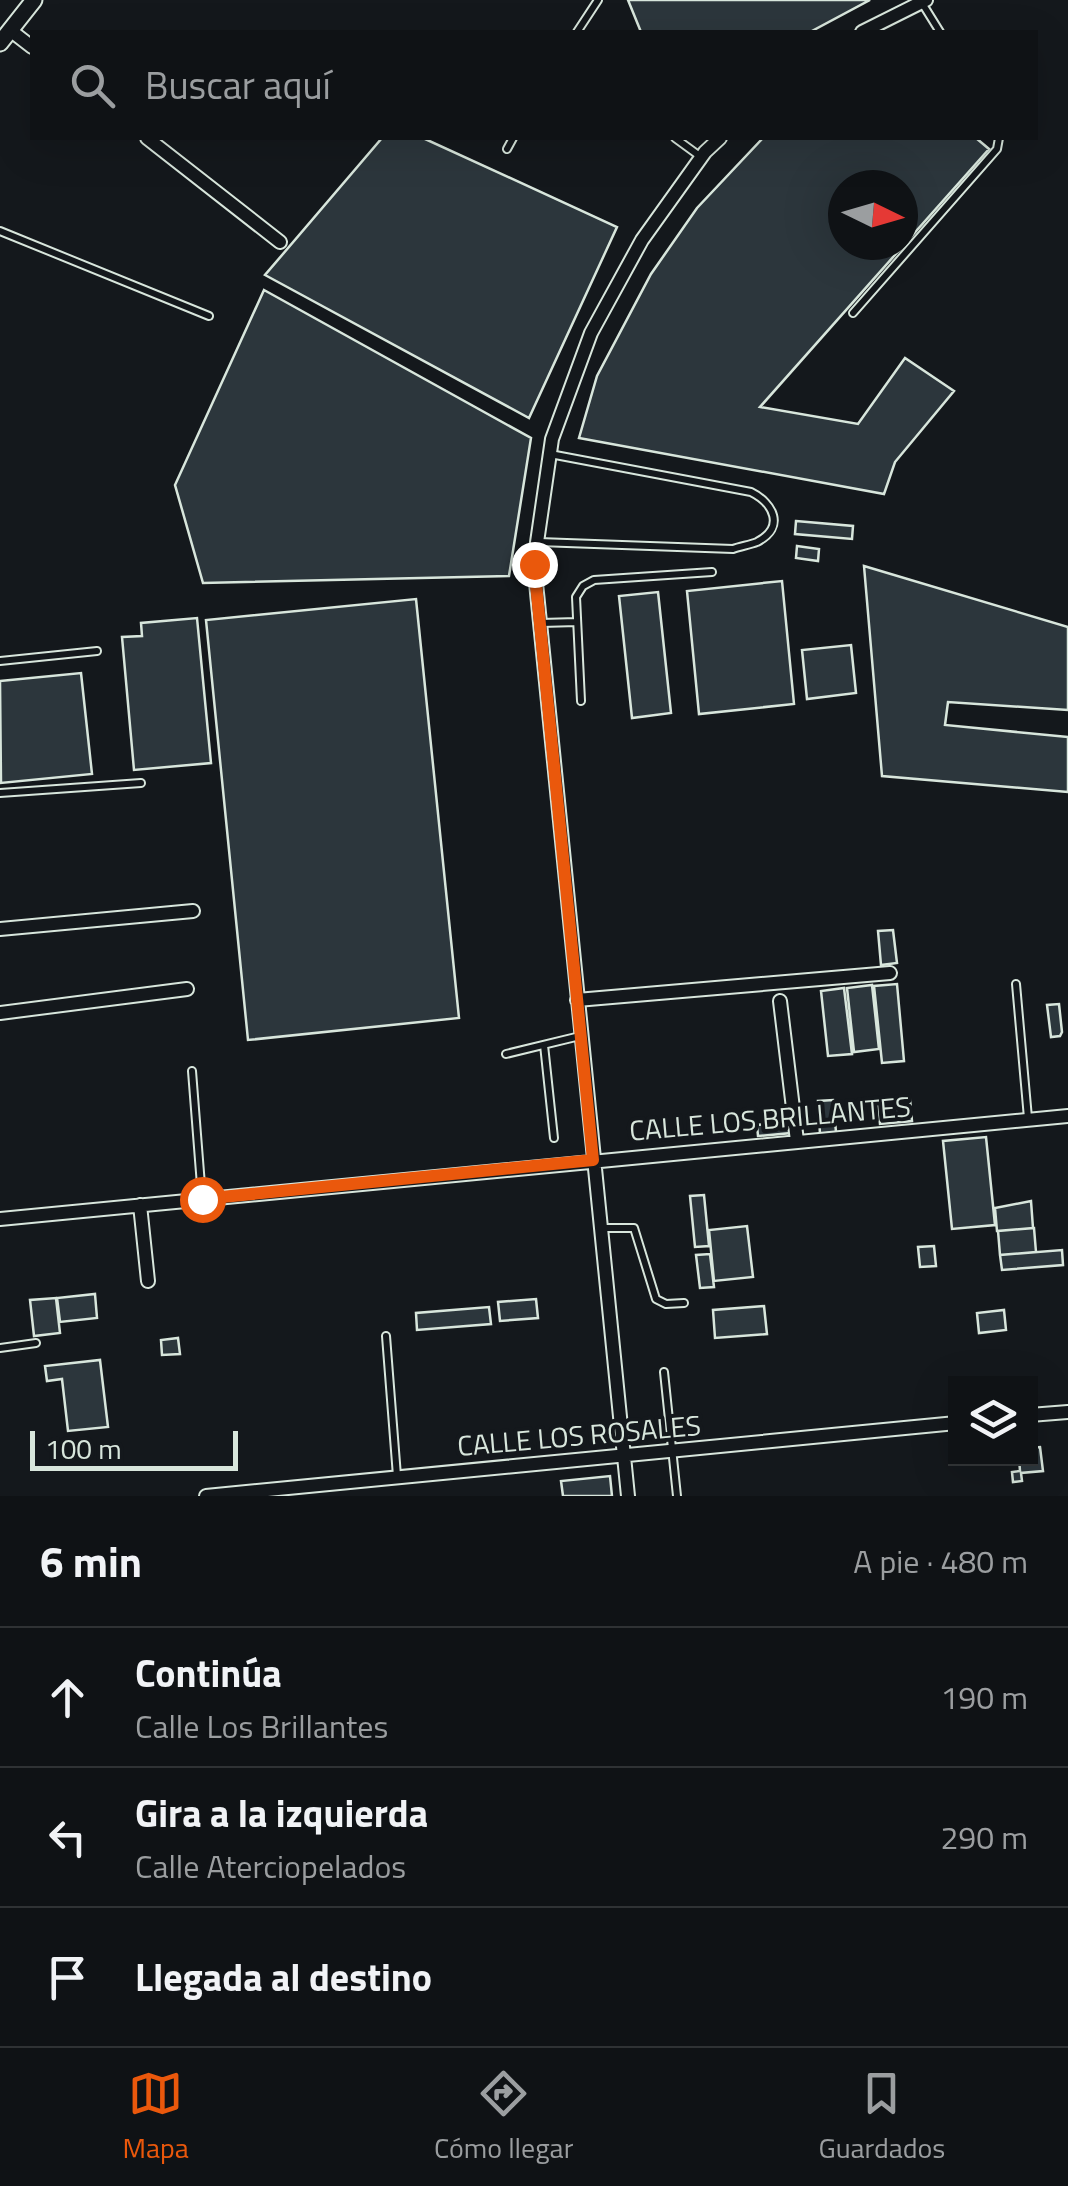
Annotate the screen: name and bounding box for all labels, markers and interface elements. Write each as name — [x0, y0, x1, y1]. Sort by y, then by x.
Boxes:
search box — [30, 30, 1038, 140]
text: Buscar aquí — [145, 56, 331, 114]
icon: search — [65, 58, 120, 113]
north arrow — [828, 170, 918, 260]
route end — [512, 542, 558, 588]
street label: CALLE LOS BRILLANTES — [628, 1084, 912, 1152]
route start — [180, 1177, 226, 1223]
map controls — [948, 1376, 1038, 1466]
button: layers — [948, 1376, 1038, 1466]
street label: CALLE LOS ROSALES — [455, 1403, 703, 1467]
scale bar — [30, 1426, 238, 1470]
text: 100 m — [45, 1427, 122, 1470]
text: 6 min — [40, 1529, 142, 1593]
text: A pie · 480 m — [853, 1537, 1028, 1585]
text: Continúa — [135, 1644, 282, 1702]
icon: ahead — [40, 1670, 95, 1725]
text: 190 m — [940, 1673, 1028, 1721]
text: Calle Los Brillantes — [135, 1702, 388, 1750]
text: Gira a la izquierda — [135, 1784, 428, 1842]
icon: left — [40, 1810, 95, 1865]
text: 290 m — [940, 1813, 1028, 1861]
text: Calle Aterciopelados — [135, 1842, 406, 1890]
text: Llegada al destino — [135, 1948, 432, 2006]
icon: arrive — [40, 1950, 95, 2005]
tab: Mapa — [123, 2066, 189, 2169]
tab: Cómo llegar — [434, 2066, 573, 2169]
tab: Guardados — [818, 2066, 945, 2169]

